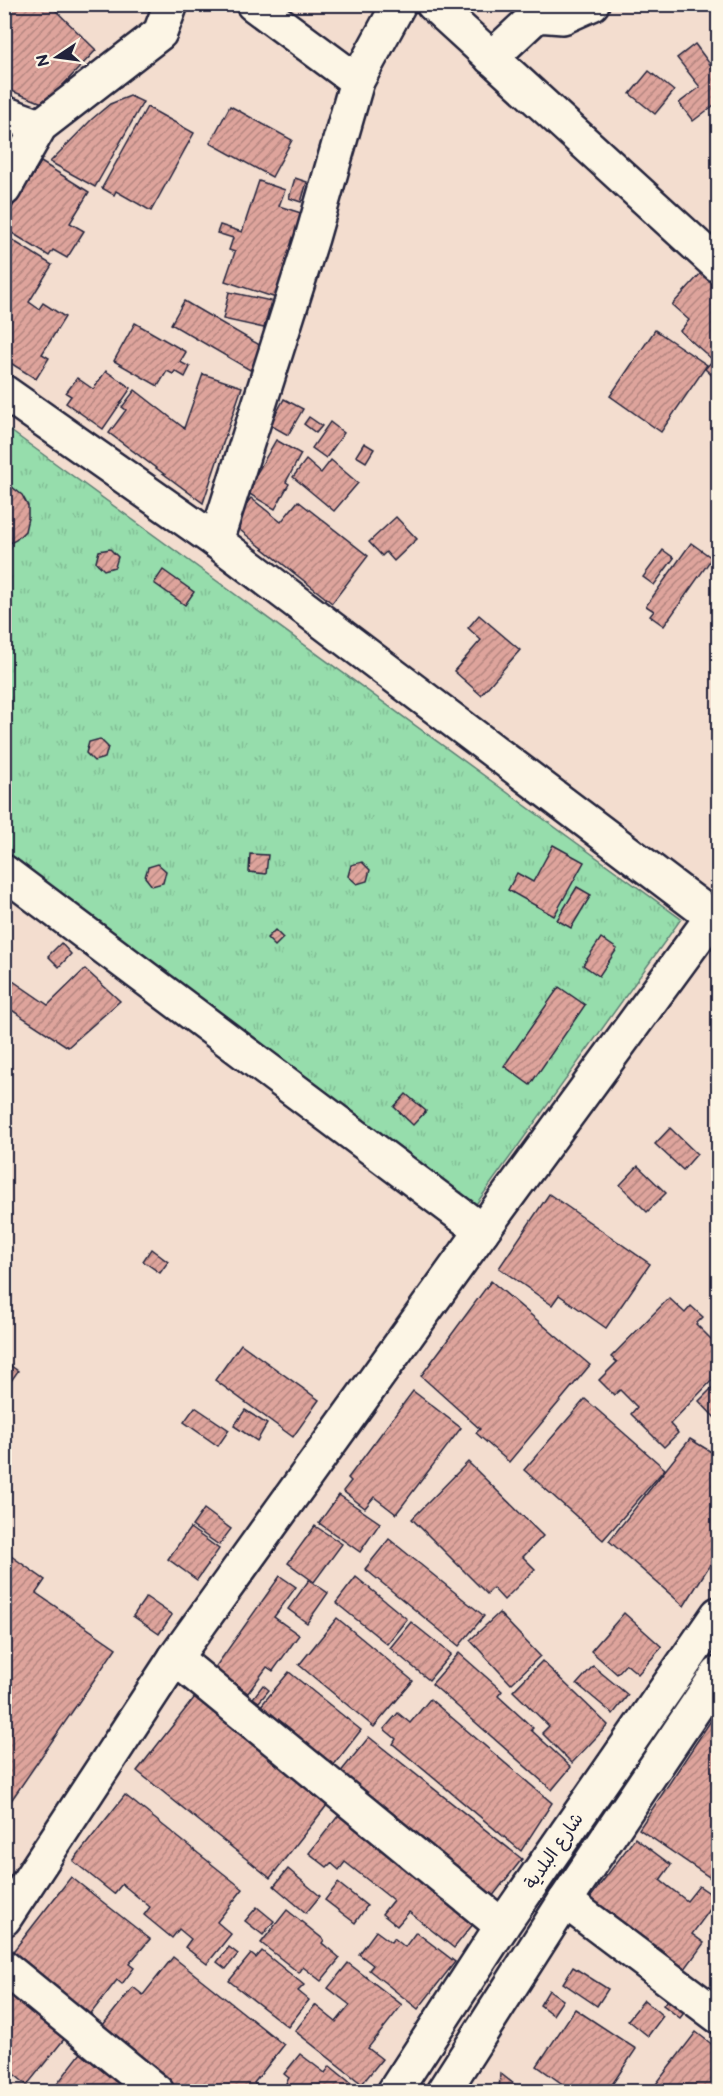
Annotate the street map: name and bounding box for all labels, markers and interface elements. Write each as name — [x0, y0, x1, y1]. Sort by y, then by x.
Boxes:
north arrow — [27, 27, 87, 87]
text: N — [33, 52, 54, 68]
street label: شارع البلدية — [520, 1809, 589, 1894]

